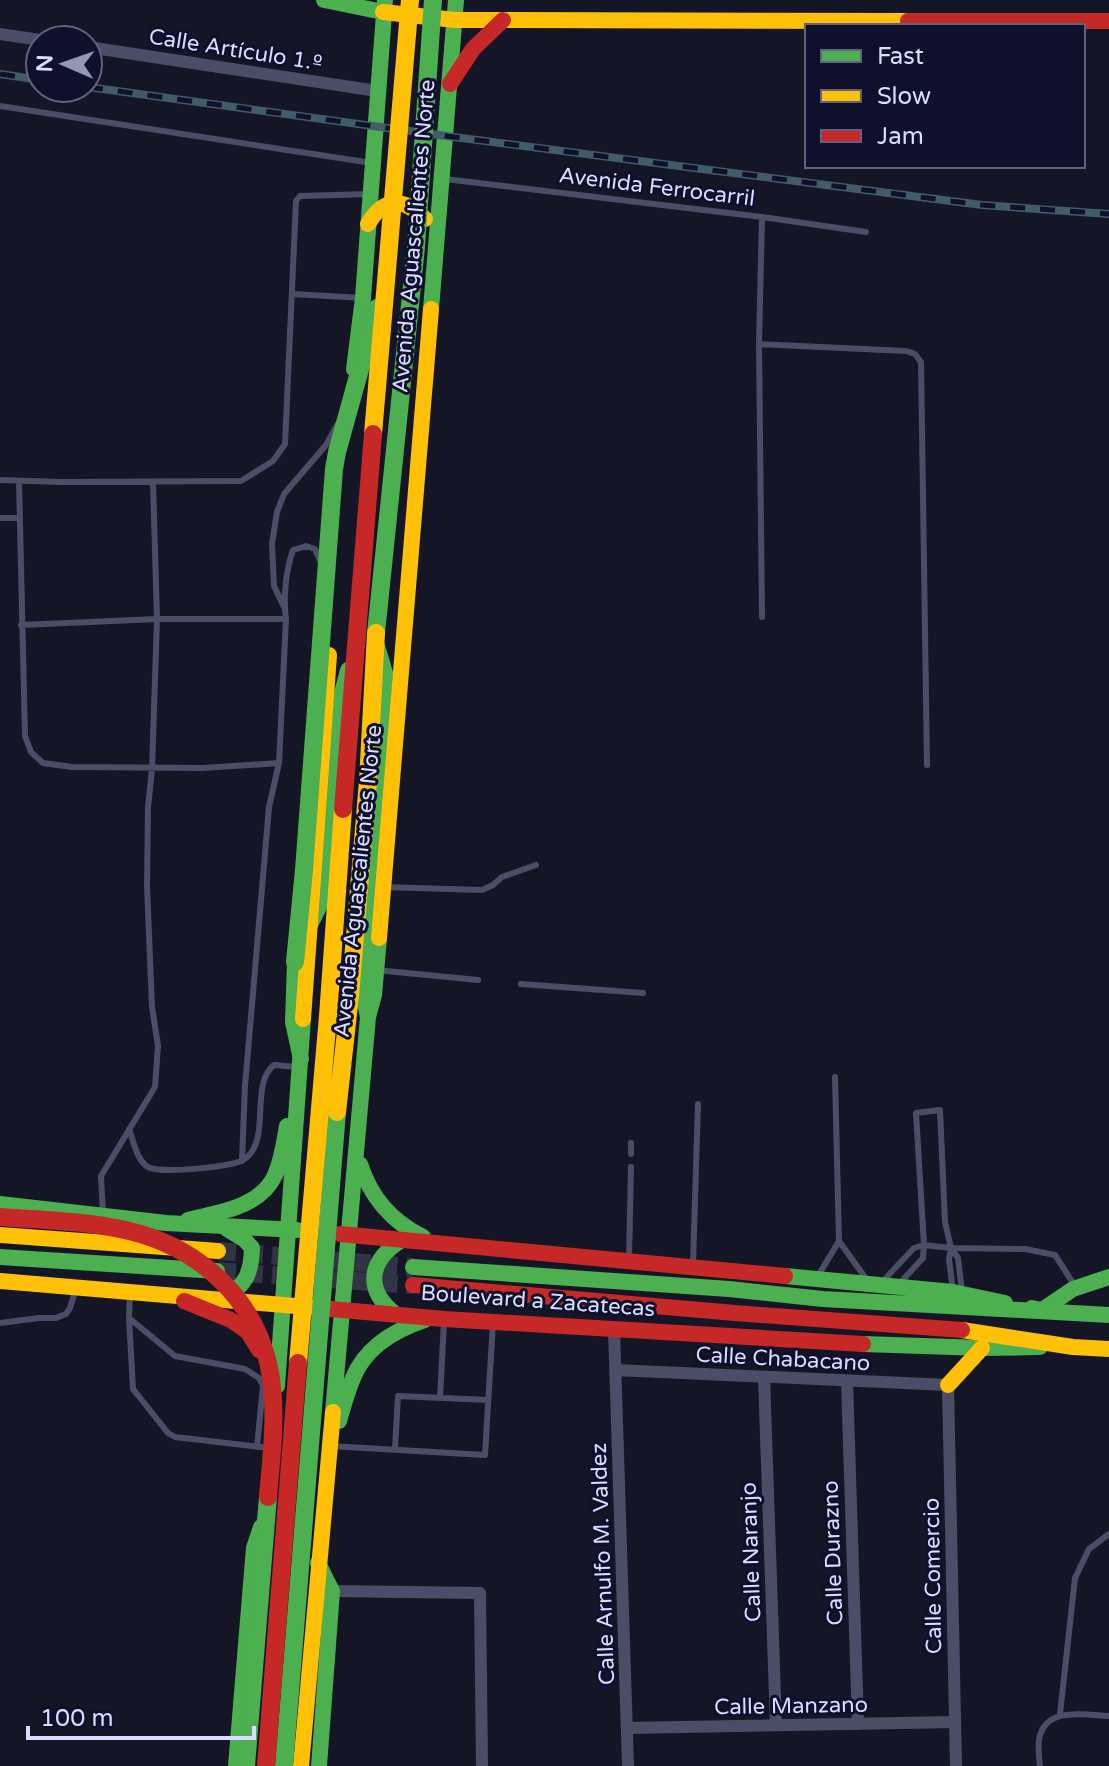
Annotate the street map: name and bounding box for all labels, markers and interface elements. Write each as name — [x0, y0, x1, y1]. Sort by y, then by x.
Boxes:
street label: Calle Artículo 1.º — [147, 23, 325, 77]
north arrow — [24, 24, 104, 104]
legend — [805, 24, 1085, 168]
text: Fast — [877, 42, 924, 71]
text: N — [32, 54, 58, 73]
street label: Avenida Aguascalientes Norte — [387, 78, 441, 394]
text: Slow — [877, 82, 931, 111]
text: Jam — [877, 122, 924, 151]
street label: Avenida Ferrocarril — [557, 162, 756, 212]
street label: Avenida Aguascalientes Norte — [329, 723, 387, 1039]
street label: Boulevard a Zacatecas — [420, 1280, 656, 1322]
street label: Calle Chabacano — [695, 1341, 871, 1377]
street label: Calle Arnulfo M. Valdez — [586, 1442, 620, 1686]
street label: Calle Durazno — [817, 1480, 849, 1626]
street label: Calle Naranjo — [736, 1482, 766, 1622]
street label: Calle Comercio — [919, 1498, 947, 1654]
scale bar — [28, 1690, 254, 1740]
street label: Calle Manzano — [714, 1692, 868, 1720]
text: 100 m — [40, 1704, 114, 1733]

